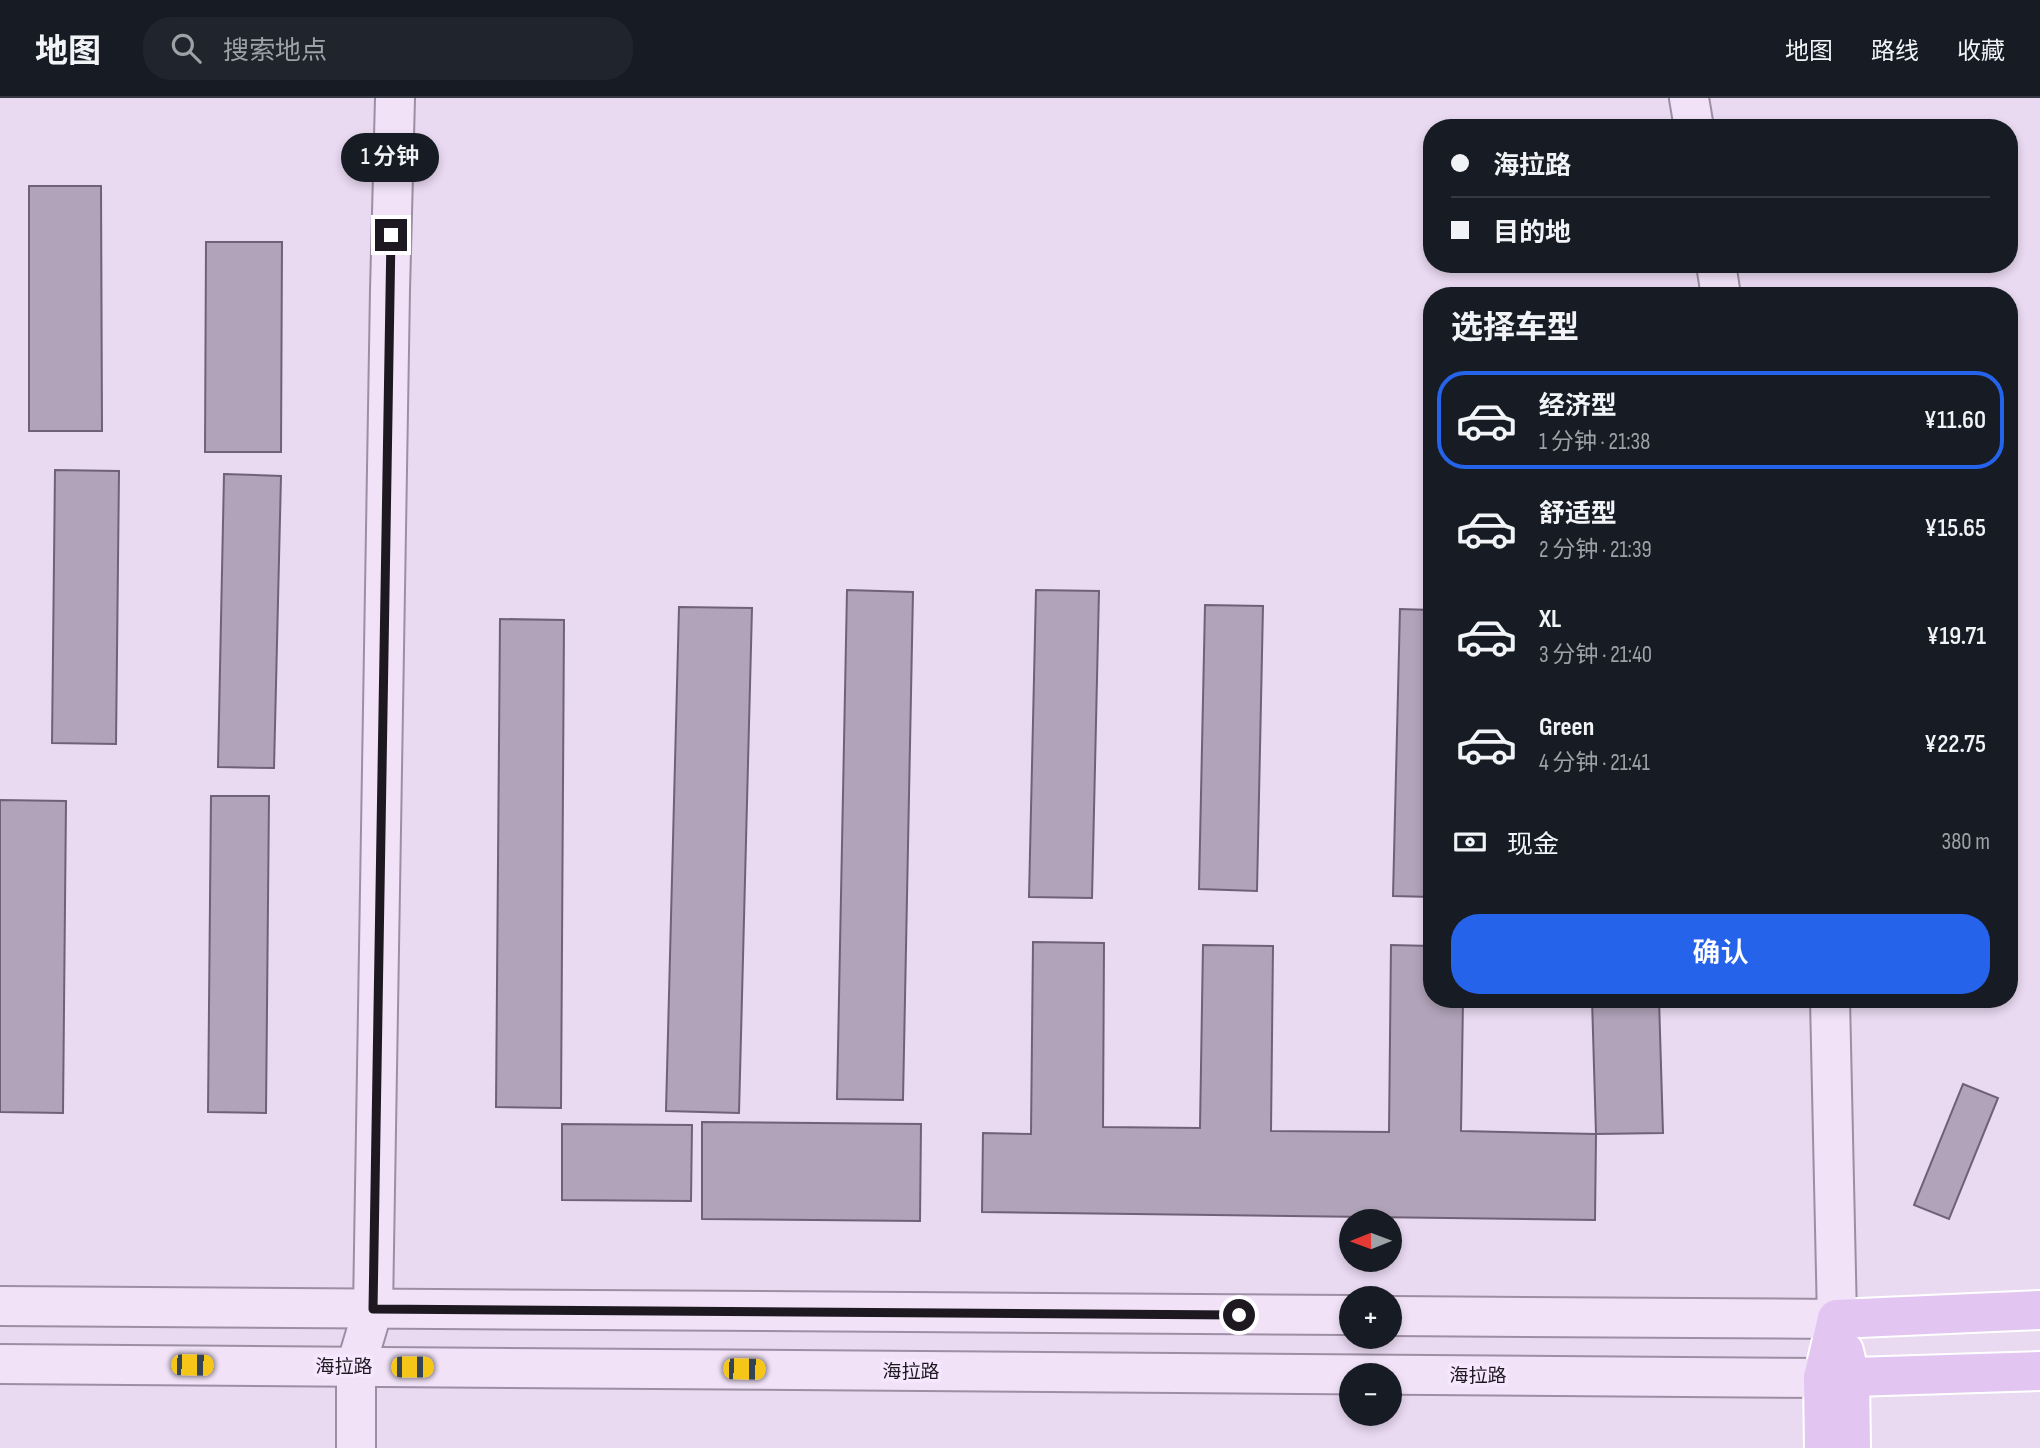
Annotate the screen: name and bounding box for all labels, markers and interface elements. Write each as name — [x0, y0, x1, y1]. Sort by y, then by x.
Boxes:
search box — [143, 17, 633, 80]
icon: search — [167, 29, 205, 67]
text: 地图 — [35, 32, 101, 72]
text: 搜索地点 — [223, 36, 327, 67]
text: 地图 — [1785, 37, 1833, 66]
text: 路线 — [1871, 37, 1919, 66]
text: 收藏 — [1957, 37, 2005, 66]
callout: 1 分钟 — [342, 134, 440, 183]
text: 1 分钟 — [361, 143, 419, 171]
text: 海拉路 — [1493, 151, 1571, 182]
text: 目的地 — [1493, 218, 1571, 249]
route end — [375, 219, 407, 251]
text: 选择车型 — [1451, 309, 1579, 348]
icon: car — [1455, 389, 1518, 452]
text: 经济型 — [1539, 391, 1617, 422]
text: ¥11.60 — [1924, 405, 1986, 436]
text: 1 分钟 · 21:38 — [1539, 428, 1650, 456]
icon: car — [1455, 497, 1518, 560]
text: 舒适型 — [1539, 499, 1617, 530]
text: ¥15.65 — [1924, 513, 1986, 544]
text: 2 分钟 · 21:39 — [1539, 536, 1652, 564]
text: XL — [1539, 604, 1561, 635]
icon: car — [1455, 605, 1518, 668]
text: ¥19.71 — [1926, 621, 1986, 652]
text: 3 分钟 · 21:40 — [1539, 641, 1652, 669]
text: Green — [1539, 712, 1594, 743]
icon: car — [1455, 713, 1518, 776]
text: ¥22.75 — [1924, 729, 1986, 760]
text: 4 分钟 · 21:41 — [1539, 749, 1650, 777]
icon: cash — [1451, 823, 1489, 861]
text: 380 m — [1942, 828, 1990, 856]
text: 现金 — [1507, 830, 1559, 861]
button: 确认 — [1451, 914, 1990, 994]
north arrow — [1339, 1209, 1402, 1272]
map controls — [1339, 1209, 1402, 1426]
button: + — [1339, 1286, 1402, 1349]
route start — [1223, 1299, 1255, 1331]
car — [171, 1354, 214, 1376]
street label: 海拉路 — [315, 1356, 373, 1379]
car — [392, 1357, 434, 1378]
car — [723, 1358, 766, 1380]
street label: 海拉路 — [882, 1361, 940, 1384]
button: − — [1339, 1363, 1402, 1426]
street label: 海拉路 — [1449, 1365, 1507, 1388]

